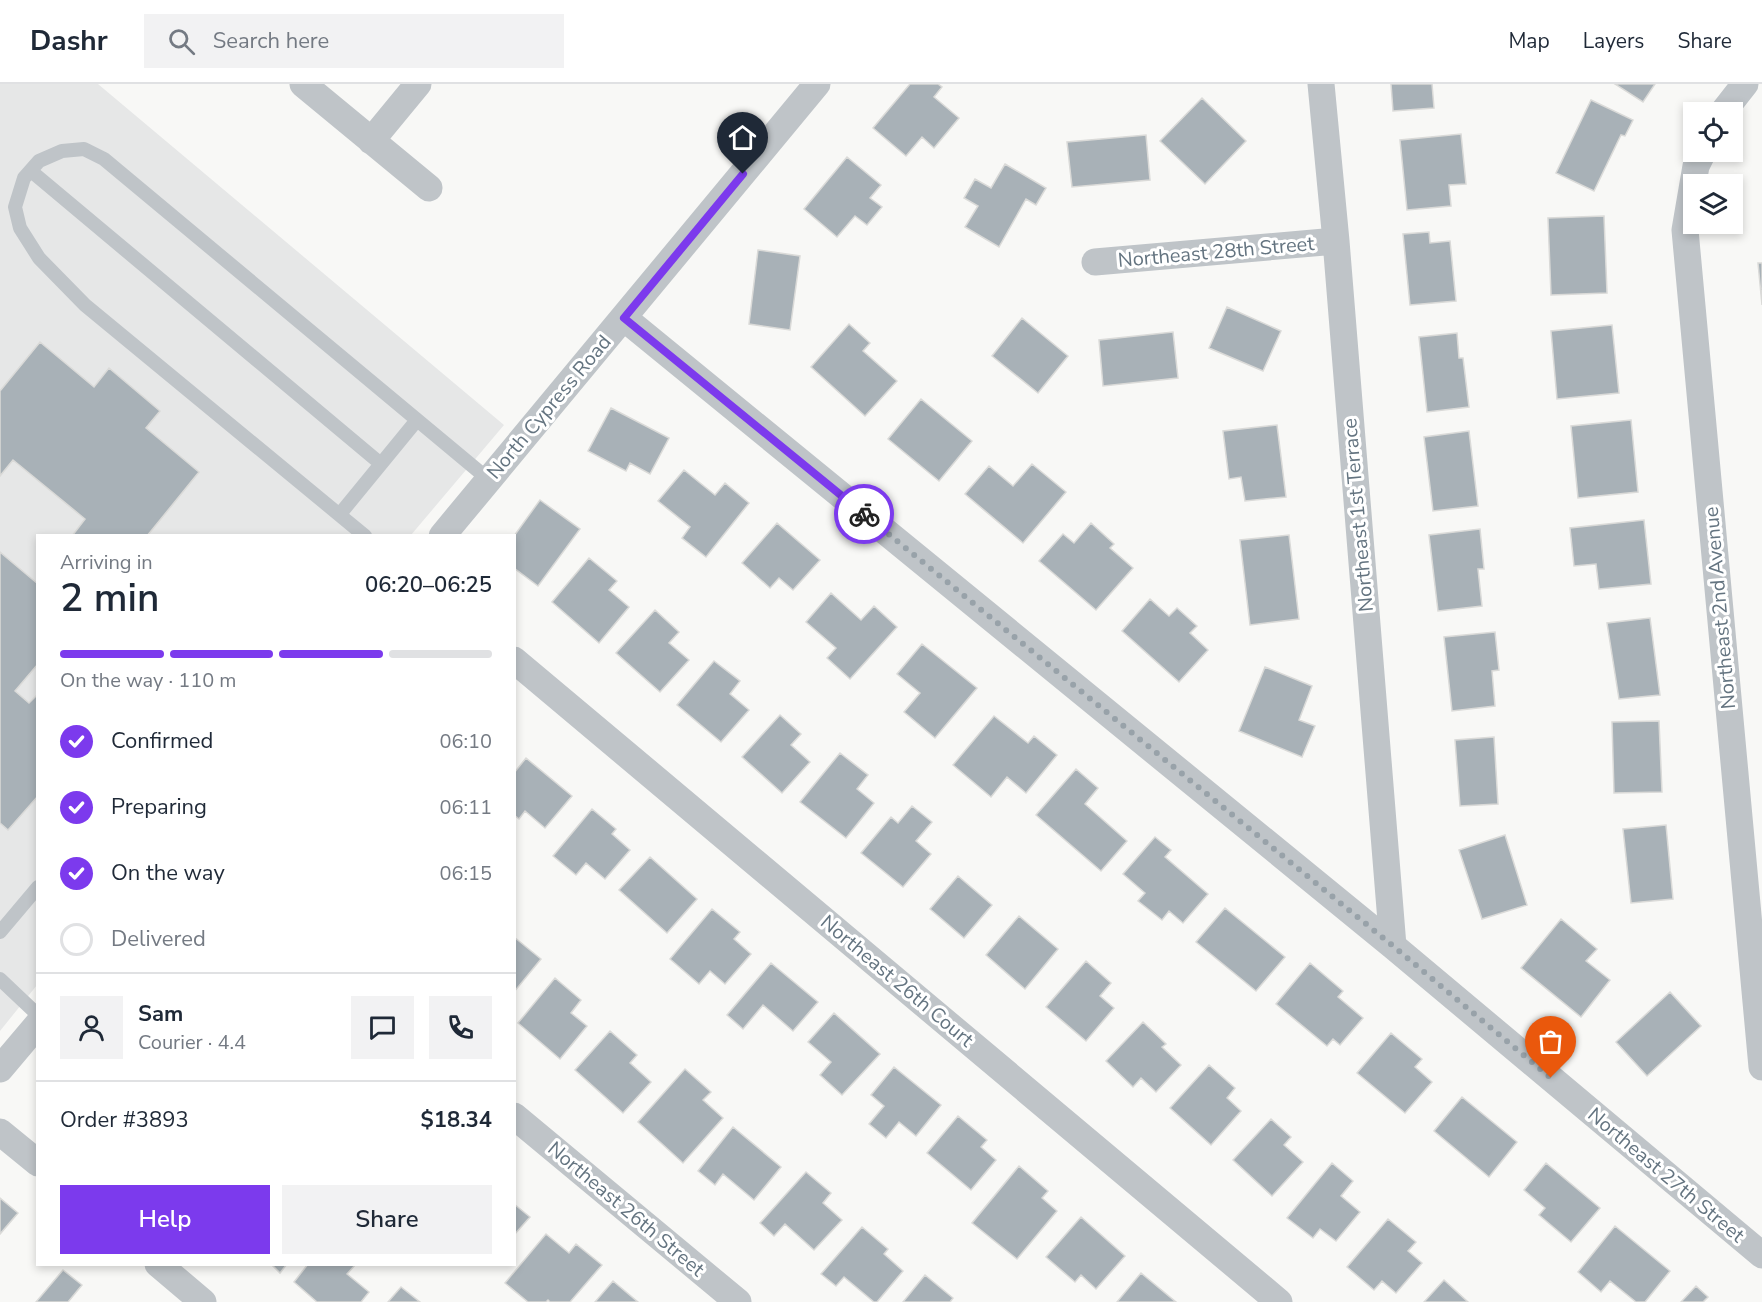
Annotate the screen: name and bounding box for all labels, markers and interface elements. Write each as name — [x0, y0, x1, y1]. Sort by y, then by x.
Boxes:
search box — [144, 14, 564, 68]
text: Dashr — [30, 22, 108, 60]
icon: search — [165, 25, 198, 58]
text: Search here — [213, 26, 329, 56]
text: Map — [1508, 27, 1550, 55]
text: Layers — [1583, 27, 1644, 55]
text: Share — [1677, 27, 1732, 55]
map controls — [1683, 102, 1743, 234]
button: locate — [1683, 102, 1743, 162]
pin — [717, 112, 768, 174]
icon: home — [726, 121, 759, 154]
button: layers — [1683, 174, 1743, 234]
street label: Northeast 28th Street — [1117, 230, 1316, 274]
street label: North Cypress Road — [481, 329, 617, 485]
street label: Northeast 1st Terrace — [1336, 417, 1380, 613]
courier — [834, 484, 894, 544]
icon: bike — [848, 498, 881, 531]
street label: Northeast 2nd Avenue — [1698, 506, 1742, 710]
text: Arriving in — [60, 549, 153, 576]
text: 06:20–06:25 — [365, 570, 492, 600]
text: 2 min — [60, 572, 159, 625]
text: On the way · 110 m — [60, 667, 236, 694]
icon: check — [60, 725, 93, 758]
text: Confirmed — [111, 726, 213, 756]
text: 06:10 — [439, 728, 492, 755]
icon: check — [60, 791, 93, 824]
text: Preparing — [111, 792, 207, 822]
text: 06:11 — [439, 794, 492, 821]
icon: check — [60, 857, 93, 890]
text: On the way — [111, 858, 225, 888]
text: 06:15 — [439, 860, 492, 887]
street label: Northeast 26th Court — [815, 909, 980, 1054]
text: Delivered — [111, 924, 206, 954]
button: person — [60, 996, 123, 1059]
button: chat — [351, 996, 414, 1059]
button: phone — [429, 996, 492, 1059]
text: Sam — [138, 999, 183, 1029]
pin — [1525, 1016, 1576, 1078]
icon: bag — [1534, 1025, 1567, 1058]
text: Courier · 4.4 — [138, 1029, 246, 1056]
street label: Northeast 27th Street — [1582, 1101, 1751, 1249]
text: Order #3893 — [60, 1105, 189, 1135]
text: $18.34 — [421, 1105, 492, 1135]
street label: Northeast 26th Street — [542, 1135, 711, 1283]
button: Help — [60, 1185, 270, 1254]
button: Share — [282, 1185, 492, 1254]

